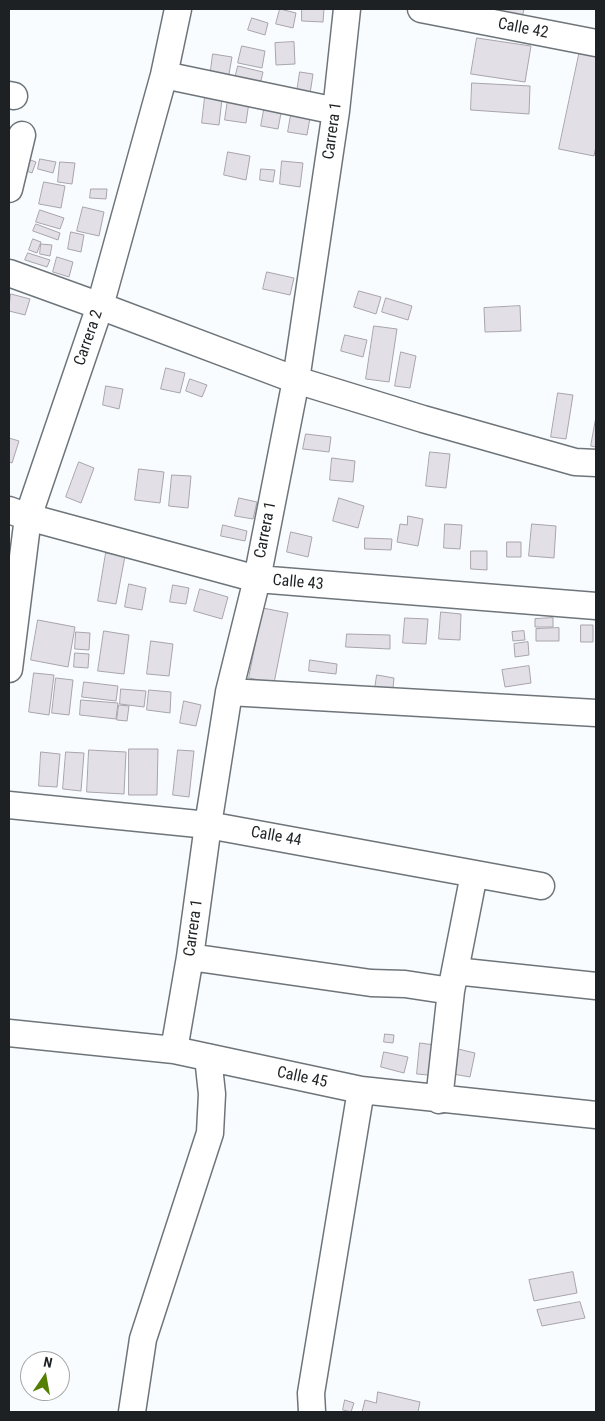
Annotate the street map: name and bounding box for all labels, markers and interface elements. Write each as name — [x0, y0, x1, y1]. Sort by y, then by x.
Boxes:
street label: Calle 42 — [496, 15, 550, 43]
street label: Carrera 1 — [319, 101, 347, 161]
street label: Carrera 2 — [71, 308, 107, 368]
street label: Carrera 1 — [251, 500, 281, 560]
street label: Calle 43 — [272, 571, 324, 595]
street label: Calle 44 — [249, 823, 303, 851]
street label: Carrera 1 — [180, 898, 208, 958]
street label: Calle 45 — [275, 1063, 329, 1093]
north arrow — [20, 1351, 70, 1401]
text: N — [42, 1354, 54, 1371]

